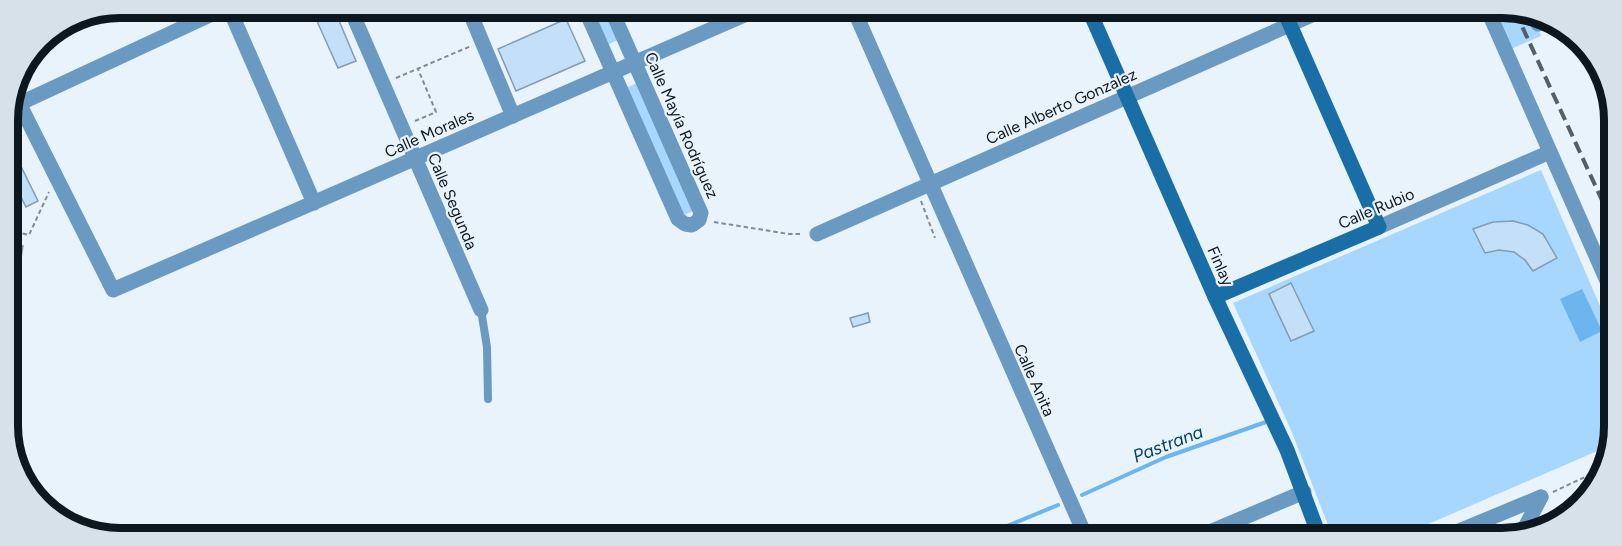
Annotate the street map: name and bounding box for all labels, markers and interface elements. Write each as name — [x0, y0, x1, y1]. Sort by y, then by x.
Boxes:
street label: Calle Mayía Rodríguez — [641, 49, 722, 201]
street label: Calle Alberto Gonzalez — [983, 65, 1140, 148]
street label: Calle Morales — [382, 105, 477, 162]
street label: Calle Segunda — [424, 150, 481, 252]
street label: Calle Rubio — [1335, 184, 1417, 233]
street label: Finlay — [1203, 243, 1238, 289]
street label: Calle Anita — [1010, 341, 1059, 419]
water label: Pastrana — [1130, 420, 1207, 467]

